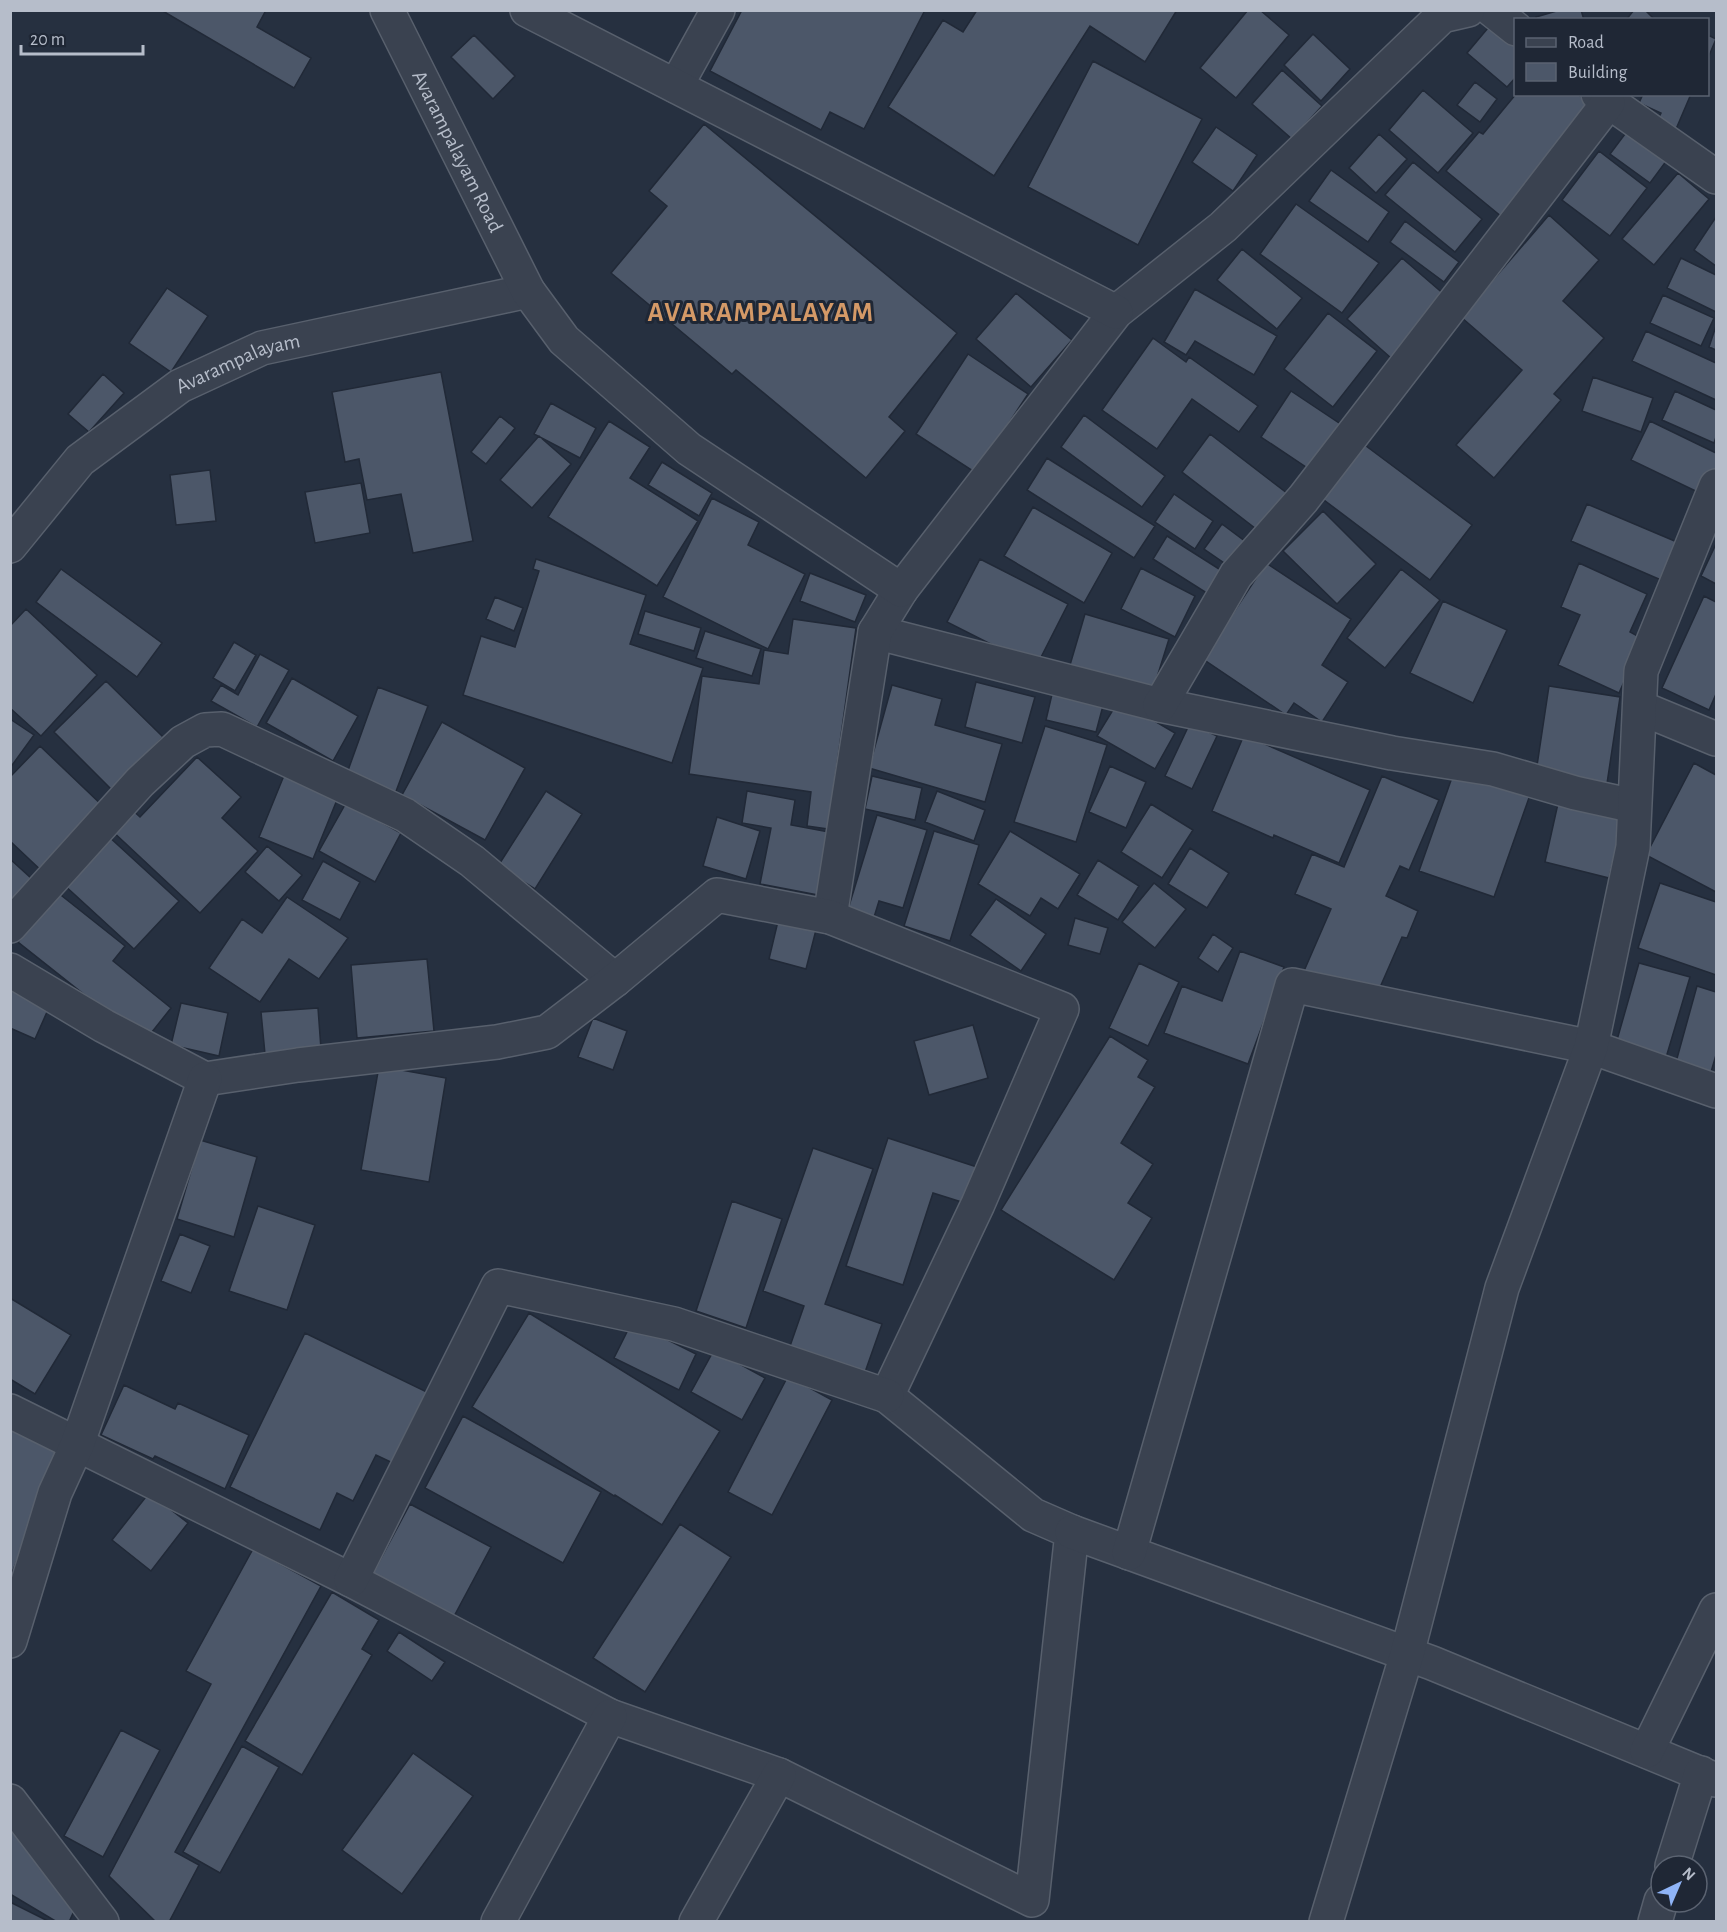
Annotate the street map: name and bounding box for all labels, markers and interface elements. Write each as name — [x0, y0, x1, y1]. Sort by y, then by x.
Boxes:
scale bar — [21, 18, 142, 56]
legend — [1514, 18, 1709, 96]
text: 20 m — [30, 31, 65, 49]
text: Road — [1568, 34, 1604, 52]
text: Building — [1568, 64, 1628, 82]
street label: Avarampalayam Road — [409, 67, 507, 236]
district label: AVARAMPALAYAM — [647, 299, 875, 326]
street label: Avarampalayam — [172, 330, 302, 397]
north arrow — [1649, 1854, 1709, 1914]
text: N — [1679, 1864, 1698, 1884]

